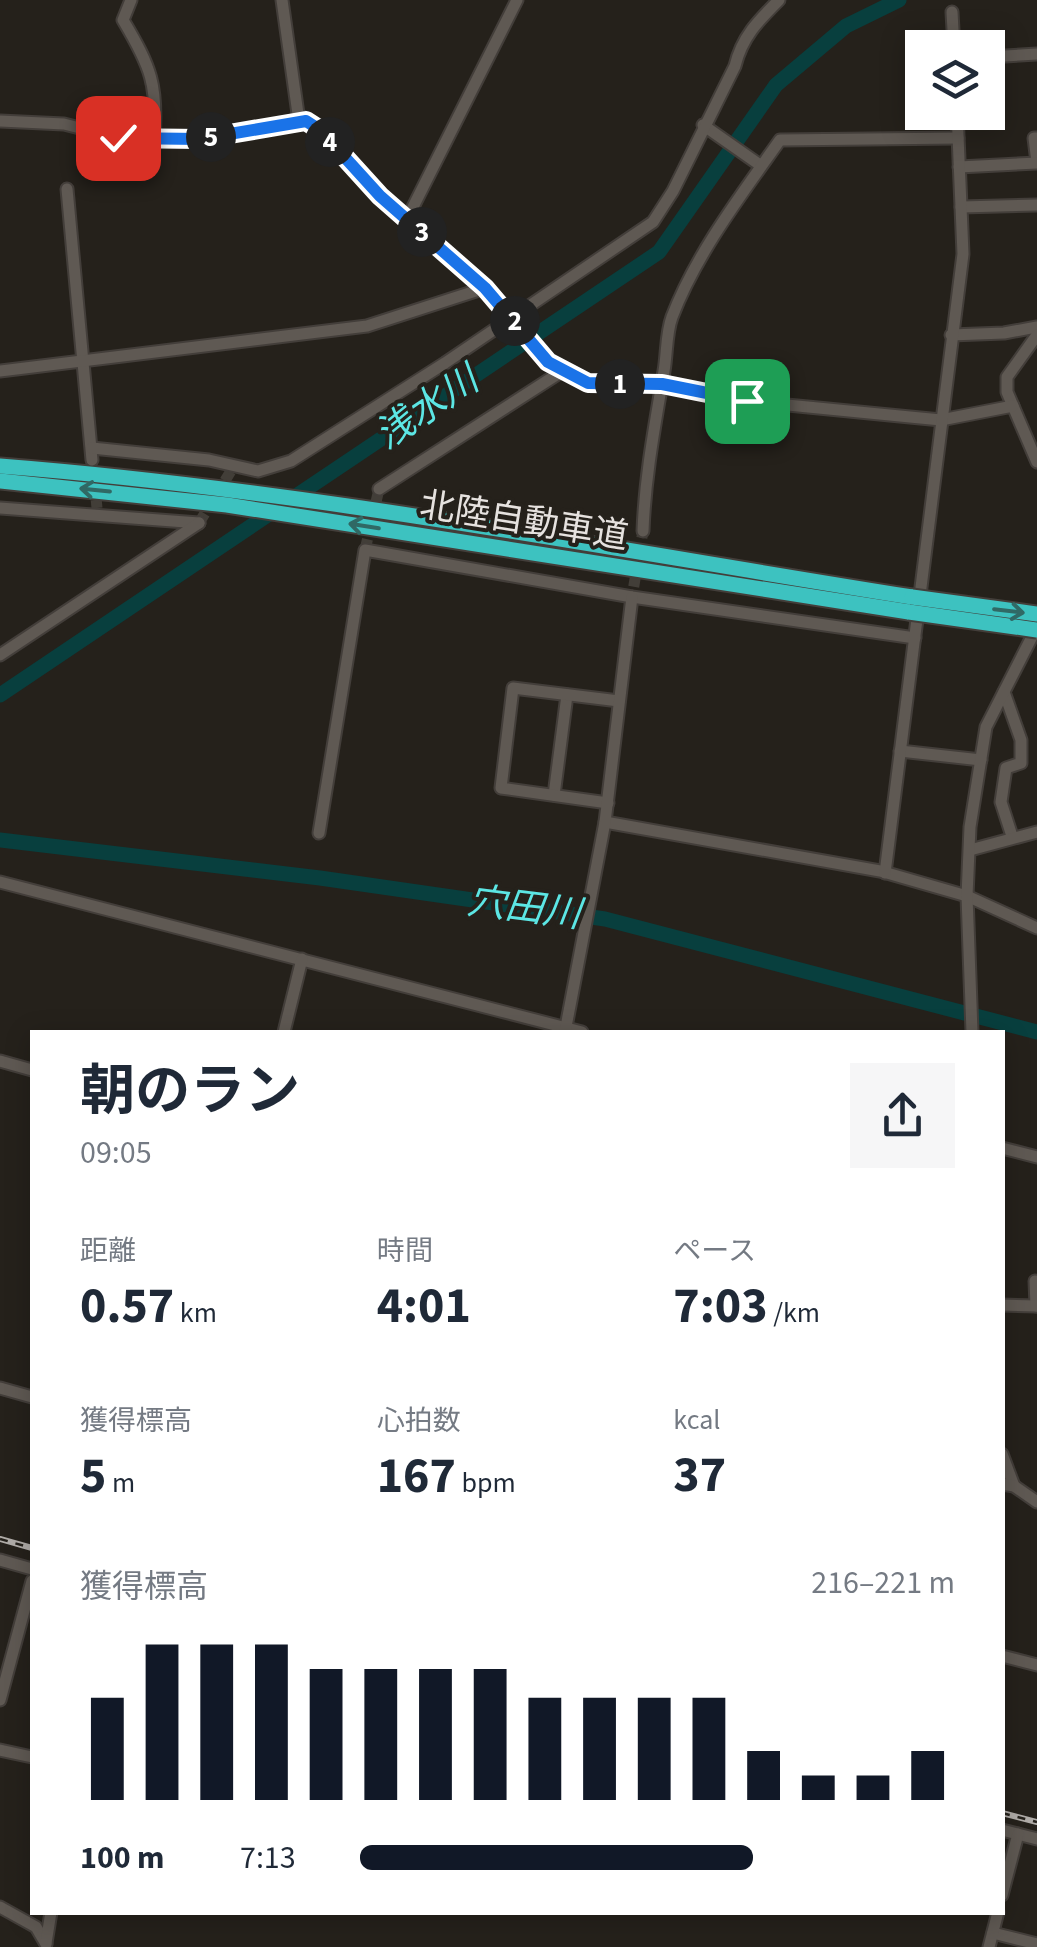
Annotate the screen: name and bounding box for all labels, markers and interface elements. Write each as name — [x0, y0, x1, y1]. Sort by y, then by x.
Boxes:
map controls — [905, 30, 1005, 130]
button: layers — [905, 30, 1005, 130]
pin — [76, 96, 161, 181]
icon: check — [91, 111, 146, 166]
pin: 5 — [186, 112, 236, 162]
text: 5 — [204, 117, 218, 157]
pin: 4 — [305, 117, 355, 167]
text: 4 — [323, 122, 337, 162]
pin: 3 — [397, 207, 447, 257]
text: 3 — [415, 212, 429, 252]
pin: 2 — [490, 296, 540, 346]
text: 2 — [508, 301, 522, 341]
water label: 浅水川 — [365, 352, 493, 462]
pin: 1 — [595, 359, 645, 409]
pin — [705, 359, 790, 444]
text: 1 — [613, 364, 627, 404]
icon: arrive — [720, 374, 775, 429]
one-way arrow — [79, 480, 112, 499]
street label: 北陸自動車道 — [416, 480, 632, 562]
one-way arrow — [348, 516, 380, 534]
one-way arrow — [992, 602, 1025, 620]
water label: 穴田川 — [464, 874, 588, 942]
text: 朝のラン — [80, 1053, 300, 1131]
button: share — [850, 1063, 955, 1168]
text: 09:05 — [80, 1130, 152, 1176]
text: 距離 — [80, 1231, 136, 1271]
text: 時間 — [377, 1231, 433, 1271]
text: ペース — [673, 1231, 756, 1271]
text: 0.57 — [80, 1271, 174, 1342]
text: 4:01 — [377, 1271, 471, 1342]
text: 7:03 — [673, 1271, 768, 1342]
text: km — [174, 1293, 217, 1333]
text: /km — [768, 1293, 820, 1333]
text: kcal — [673, 1400, 720, 1440]
text: 獲得標高 — [80, 1401, 192, 1441]
text: 心拍数 — [377, 1401, 461, 1441]
text: 37 — [673, 1440, 726, 1511]
text: 5 — [80, 1441, 106, 1512]
text: 167 — [377, 1441, 456, 1512]
text: m — [106, 1463, 135, 1503]
text: bpm — [456, 1463, 516, 1503]
text: 216–221 m — [811, 1560, 955, 1606]
text: 獲得標高 — [80, 1564, 208, 1610]
text: 100 m — [80, 1835, 165, 1881]
text: 7:13 — [240, 1835, 296, 1881]

